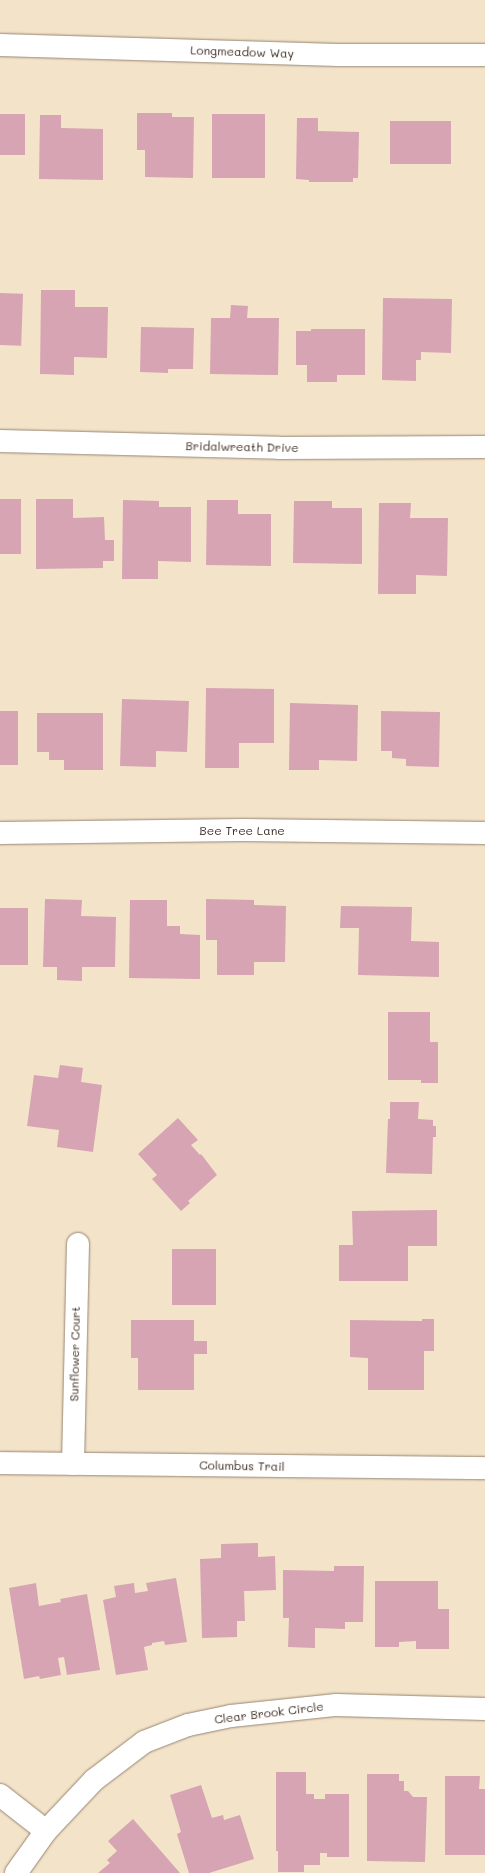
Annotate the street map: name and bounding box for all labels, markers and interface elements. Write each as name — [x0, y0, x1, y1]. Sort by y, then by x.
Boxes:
street label: Longmeadow Way — [190, 43, 294, 61]
street label: Bridalwreath Drive — [185, 439, 299, 455]
street label: Bee Tree Lane — [199, 824, 285, 838]
street label: Sunflower Court — [67, 1306, 83, 1402]
street label: Columbus Trail — [199, 1458, 285, 1474]
street label: Clear Brook Circle — [214, 1699, 324, 1727]

